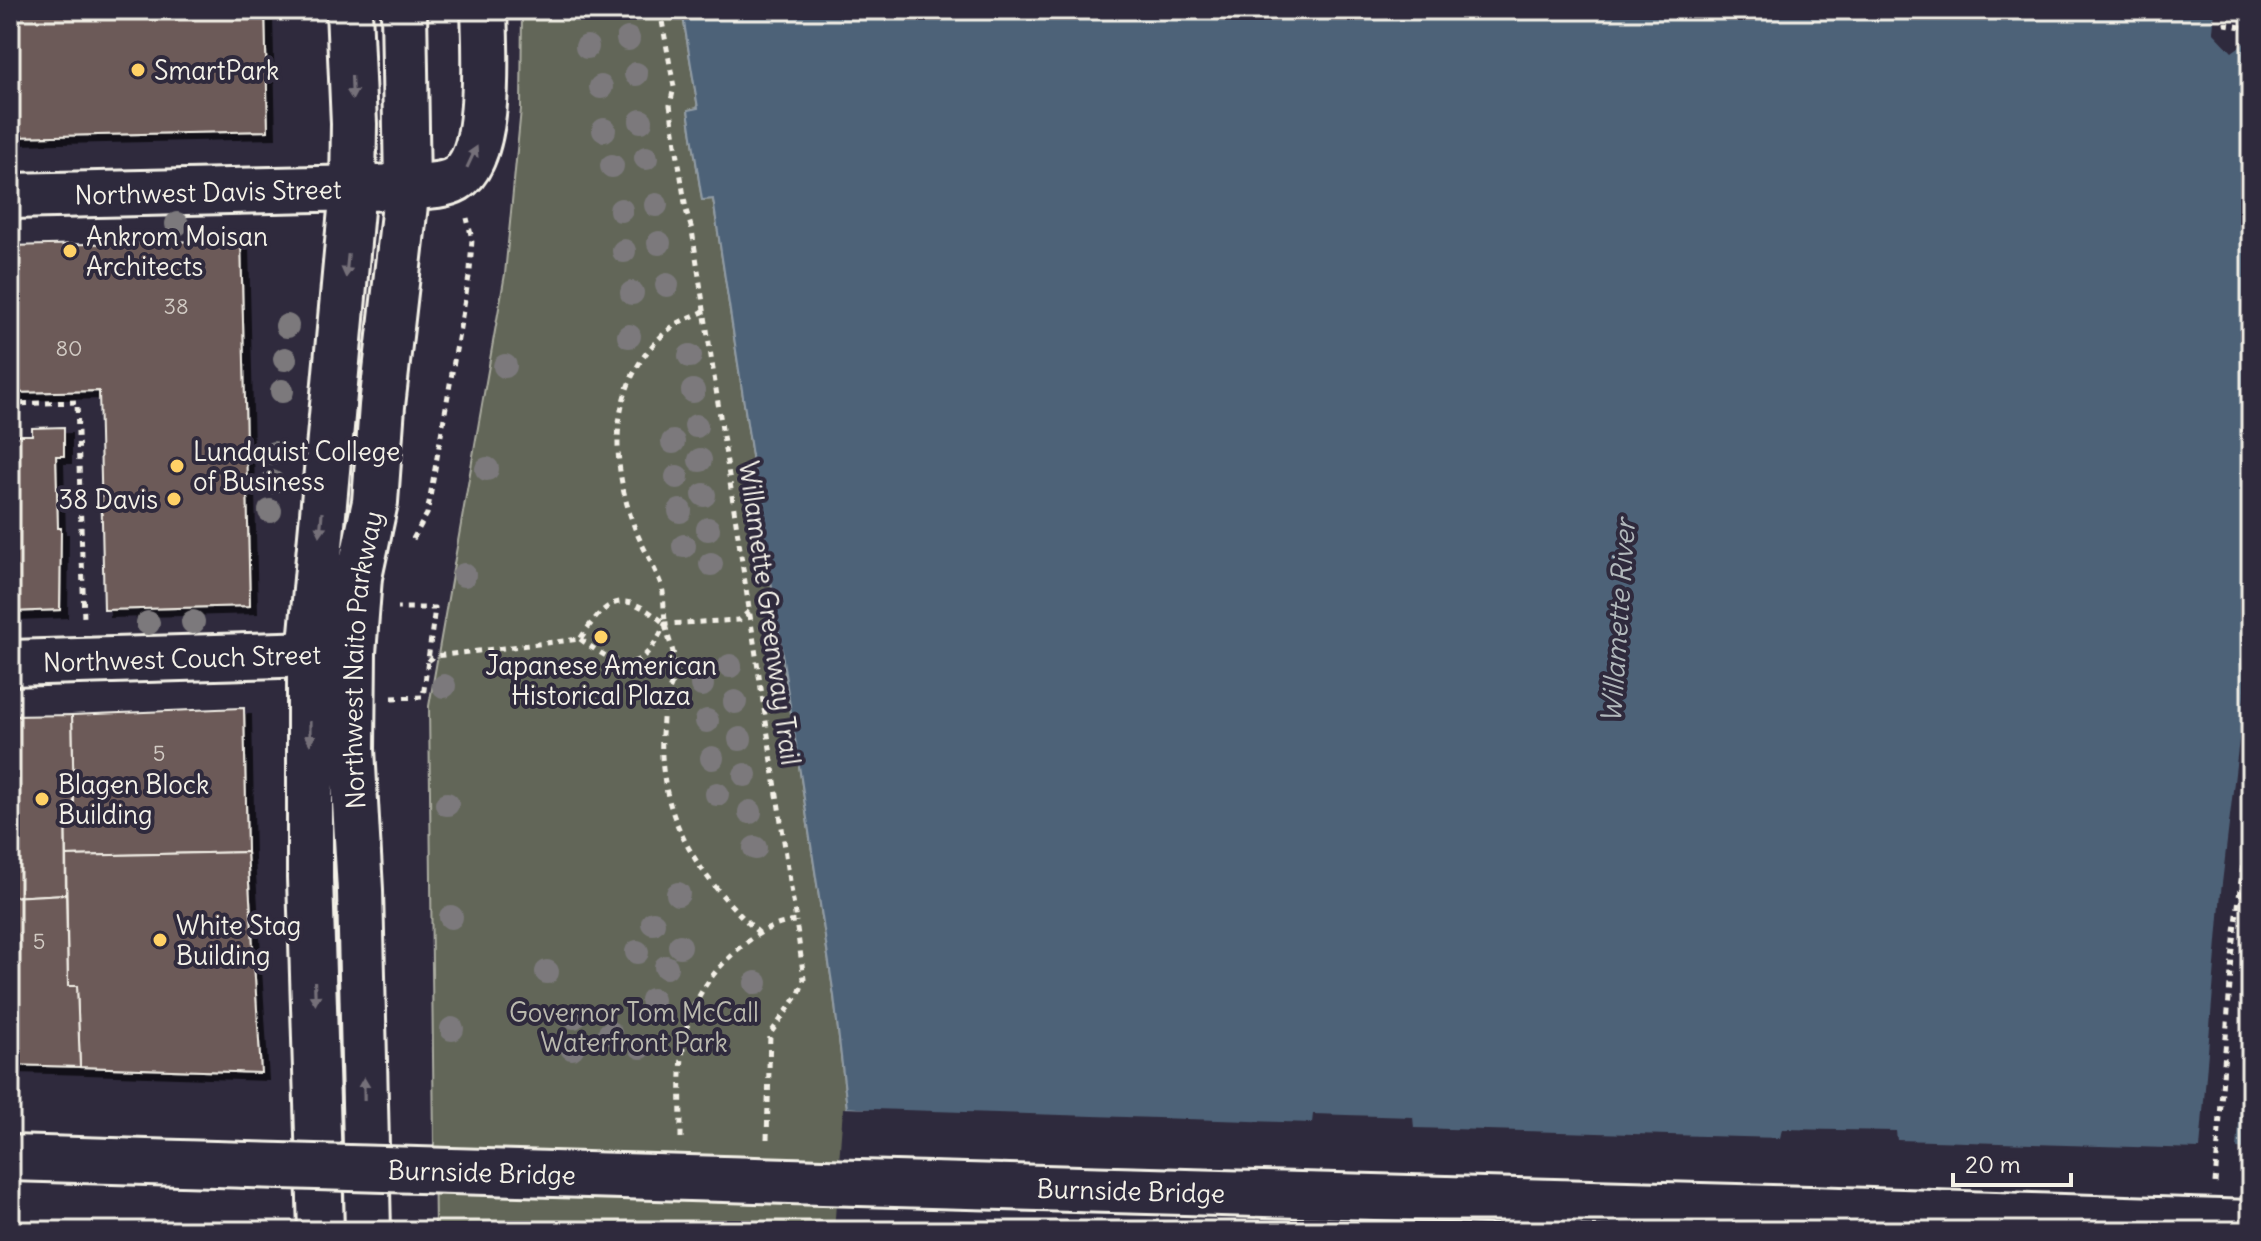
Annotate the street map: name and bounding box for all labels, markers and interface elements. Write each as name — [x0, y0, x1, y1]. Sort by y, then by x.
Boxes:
place label: SmartPark — [154, 54, 279, 87]
marker: SmartPark — [129, 61, 147, 79]
one-way arrow — [346, 76, 359, 101]
one-way arrow — [465, 145, 479, 168]
street label: Northwest Davis Street — [74, 172, 342, 211]
place label: Ankrom Moisan Architects — [86, 220, 268, 283]
marker: Ankrom Moisan Architects — [61, 242, 79, 260]
one-way arrow — [340, 254, 353, 279]
house number: 38 — [163, 292, 189, 320]
house number: 80 — [55, 334, 83, 362]
place label: Lundquist College of Business — [193, 435, 400, 498]
marker: Lundquist College of Business — [168, 457, 186, 475]
street label: Willamette Greenway Trail — [732, 459, 808, 767]
place label: 38 Davis — [59, 483, 158, 516]
marker: 38 Davis — [165, 490, 183, 508]
street label: Northwest Naito Parkway — [335, 508, 389, 810]
one-way arrow — [314, 512, 327, 537]
water label: Willamette River — [1593, 514, 1643, 724]
marker: Japanese American Historical Plaza — [592, 628, 610, 646]
street label: Northwest Couch Street — [42, 637, 322, 679]
place label: Japanese American Historical Plaza — [485, 649, 717, 712]
one-way arrow — [304, 721, 316, 746]
house number: 5 — [153, 739, 165, 767]
place label: Blagen Block Building — [58, 768, 209, 831]
marker: Blagen Block Building — [33, 790, 51, 808]
place label: White Stag Building — [176, 909, 301, 972]
house number: 5 — [33, 927, 45, 955]
marker: White Stag Building — [151, 931, 169, 949]
one-way arrow — [308, 981, 321, 1006]
park label: Governor Tom McCall Waterfront Park — [509, 996, 759, 1059]
one-way arrow — [358, 1076, 371, 1101]
scale bar — [1953, 1137, 2071, 1187]
text: 20 m — [1965, 1149, 2021, 1179]
street label: Burnside Bridge — [387, 1153, 576, 1191]
street label: Burnside Bridge — [1036, 1171, 1225, 1210]

